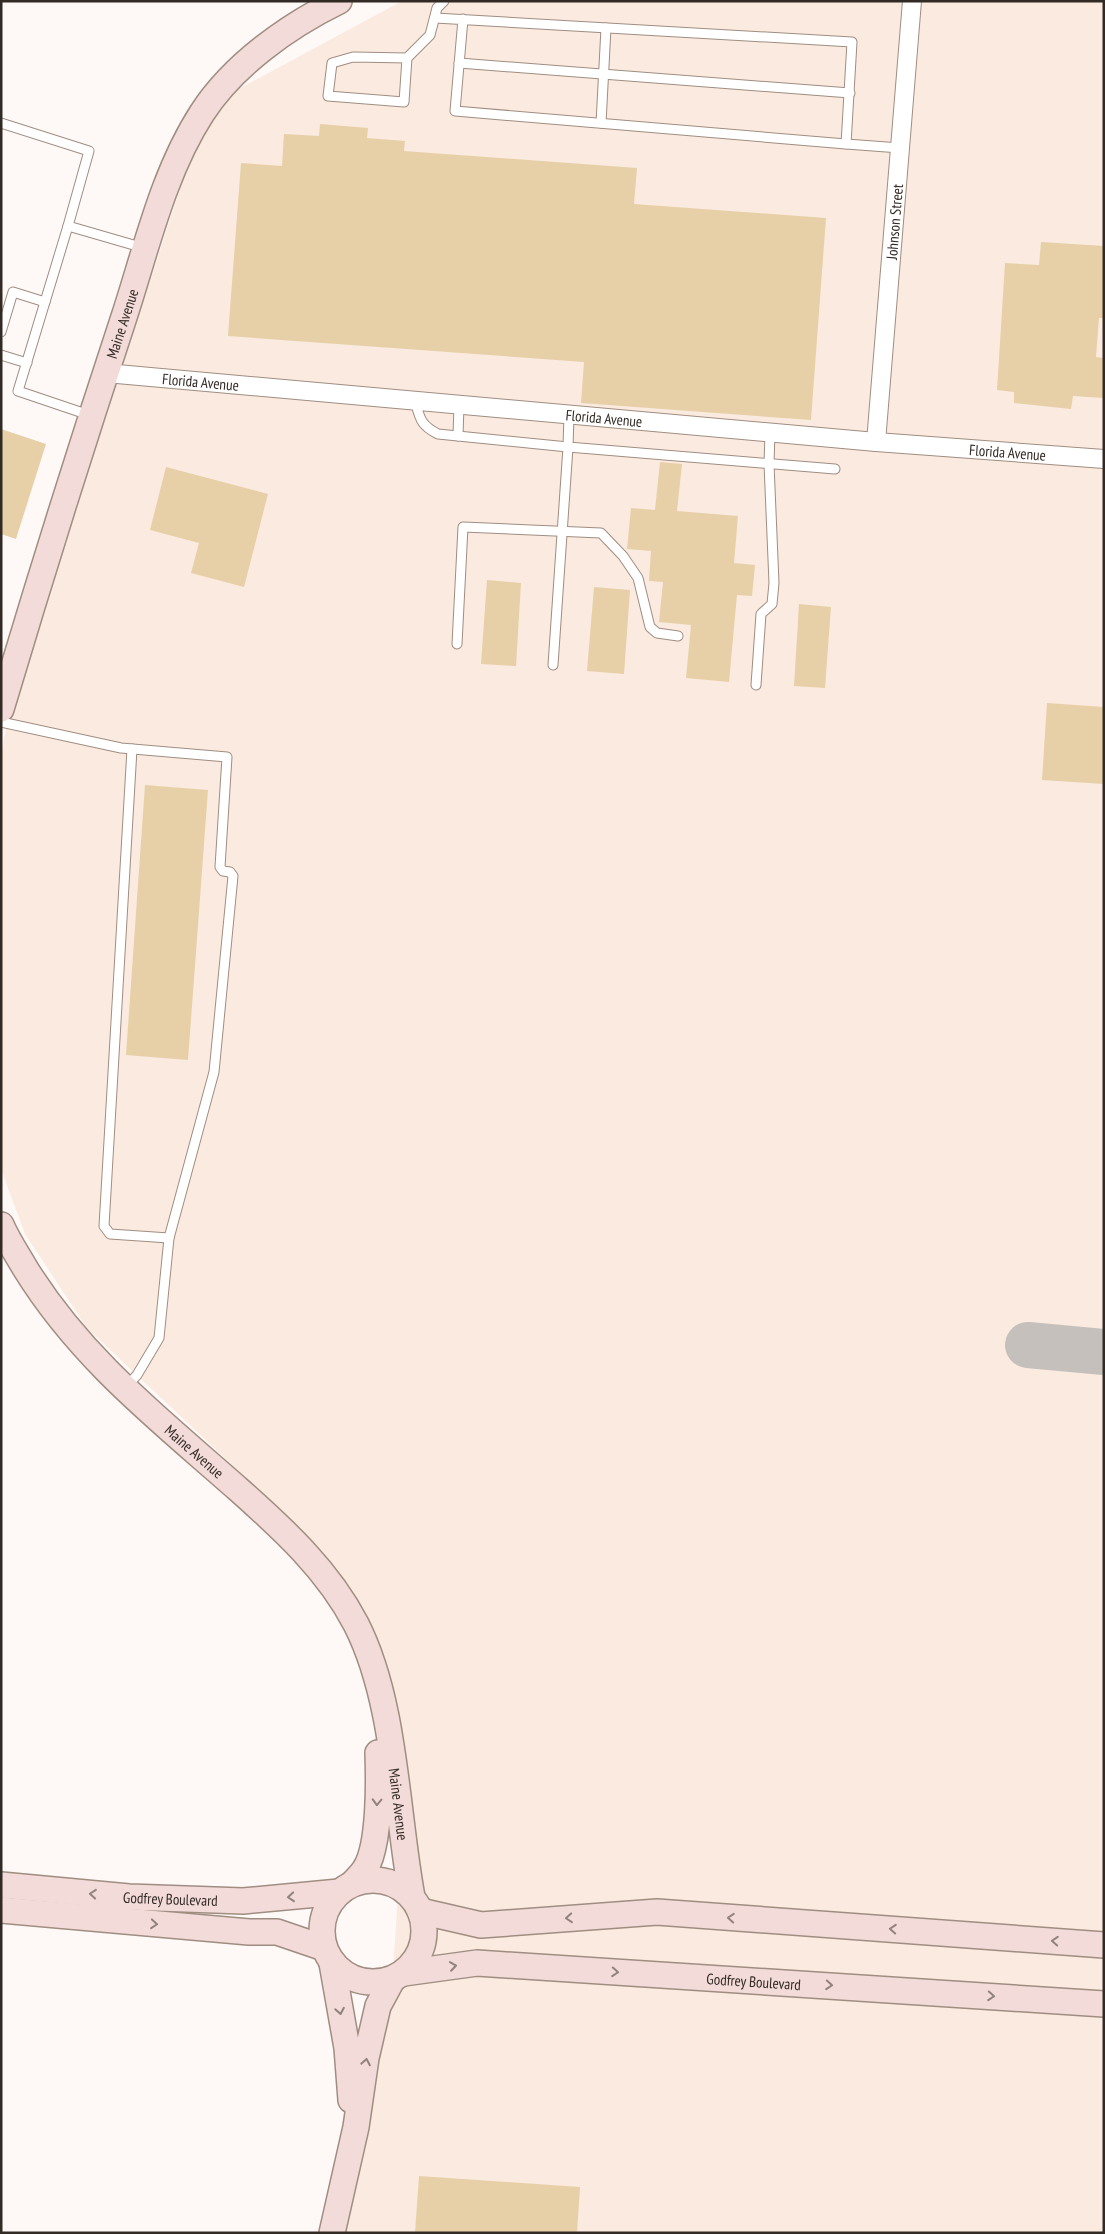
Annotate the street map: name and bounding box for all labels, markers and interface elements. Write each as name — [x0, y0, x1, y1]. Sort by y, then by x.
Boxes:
street label: Johnson Street — [881, 183, 907, 261]
street label: Maine Avenue — [102, 286, 142, 361]
street label: Florida Avenue — [161, 369, 240, 394]
street label: Florida Avenue — [565, 405, 643, 431]
street label: Florida Avenue — [969, 439, 1047, 464]
street label: Maine Avenue — [161, 1420, 228, 1482]
street label: Maine Avenue — [385, 1767, 413, 1841]
one-way arrow — [372, 1798, 383, 1806]
street label: Godfrey Boulevard — [122, 1887, 218, 1910]
one-way arrow — [89, 1888, 97, 1899]
one-way arrow — [286, 1891, 294, 1902]
one-way arrow — [727, 1912, 735, 1923]
one-way arrow — [565, 1913, 573, 1924]
one-way arrow — [151, 1919, 159, 1930]
one-way arrow — [889, 1924, 897, 1935]
one-way arrow — [1051, 1936, 1059, 1947]
one-way arrow — [448, 1962, 457, 1972]
one-way arrow — [611, 1966, 619, 1977]
street label: Godfrey Boulevard — [706, 1969, 802, 1994]
one-way arrow — [825, 1979, 833, 1990]
one-way arrow — [988, 1990, 996, 2001]
one-way arrow — [334, 2007, 344, 2016]
one-way arrow — [360, 2058, 371, 2066]

